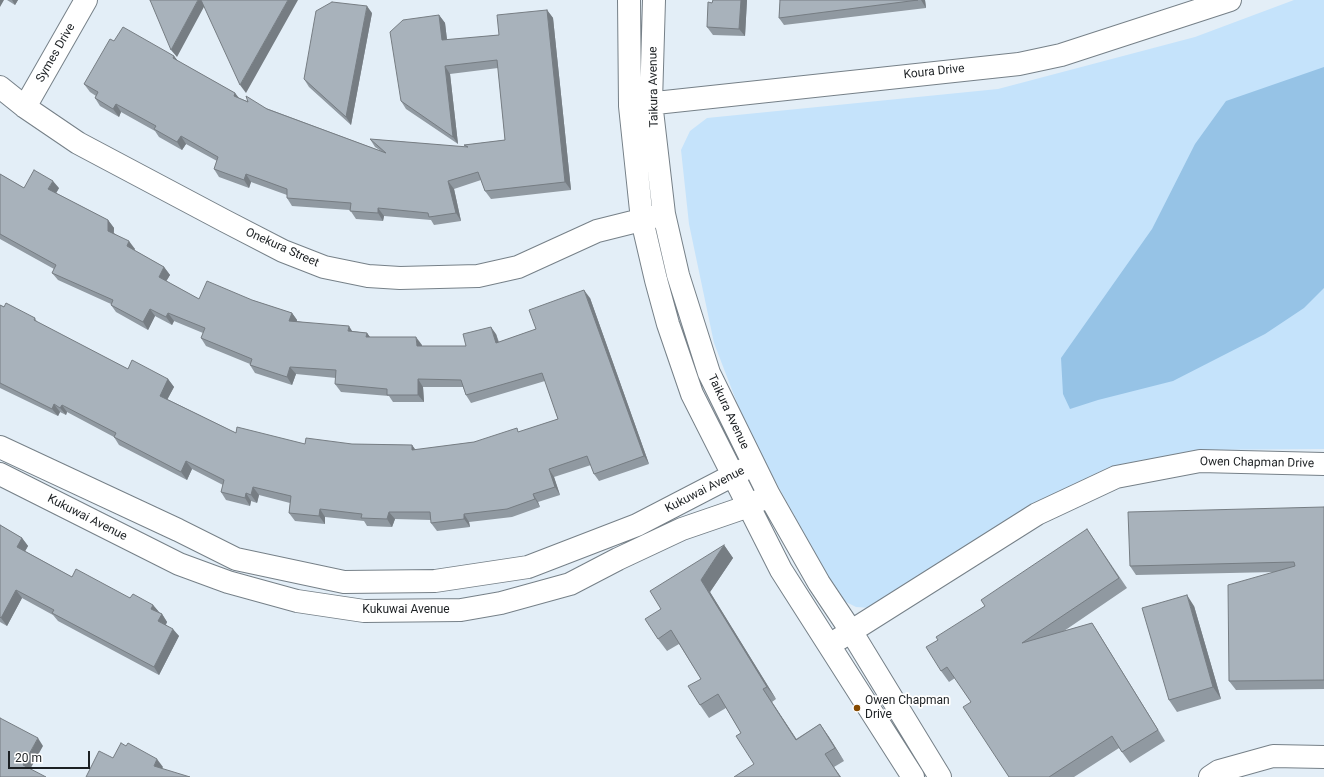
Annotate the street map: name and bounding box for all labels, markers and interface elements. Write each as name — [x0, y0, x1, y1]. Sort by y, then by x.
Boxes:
street label: Symes Drive — [33, 21, 79, 85]
street label: Taikura Avenue — [646, 46, 662, 128]
street label: Koura Drive — [903, 62, 965, 82]
street label: Onekura Street — [243, 225, 321, 271]
street label: Taikura Avenue — [704, 372, 752, 452]
street label: Owen Chapman Drive — [1200, 455, 1314, 471]
street label: Kukuwai Avenue — [663, 464, 747, 516]
street label: Kukuwai Avenue — [45, 492, 129, 544]
street label: Kukuwai Avenue — [362, 603, 450, 617]
place label: Owen Chapman Drive — [865, 694, 950, 722]
marker: Owen Chapman Drive — [852, 703, 862, 713]
scale bar — [10, 743, 92, 769]
text: 20 m — [15, 751, 42, 765]

